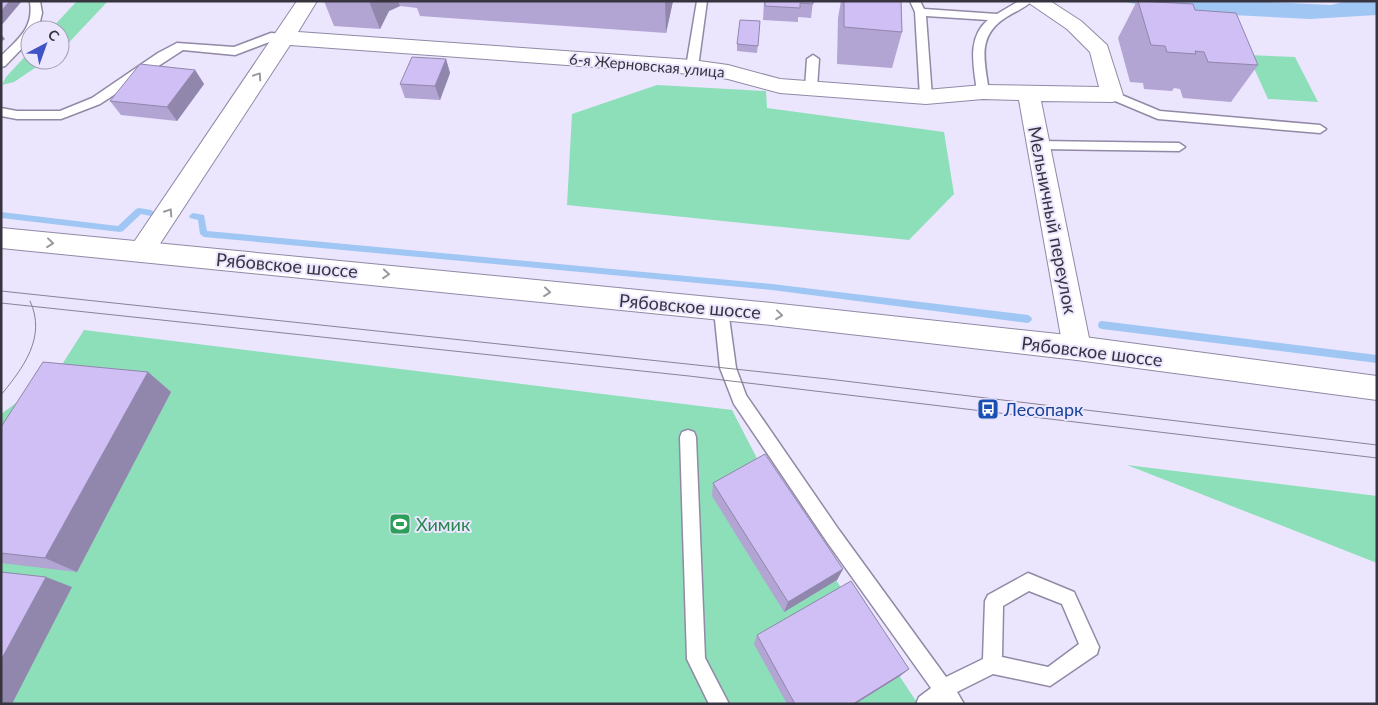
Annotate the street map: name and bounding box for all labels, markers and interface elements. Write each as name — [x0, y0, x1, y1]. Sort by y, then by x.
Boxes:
north arrow — [20, 20, 70, 70]
text: С — [45, 25, 63, 45]
street label: 6-я Жерновская улица — [569, 49, 725, 81]
one-way arrow — [252, 73, 262, 82]
street label: Мельничный переулок — [1024, 124, 1082, 316]
one-way arrow — [163, 208, 172, 218]
one-way arrow — [46, 237, 54, 248]
street label: Рябовское шоссе — [215, 248, 359, 282]
one-way arrow — [382, 268, 390, 279]
one-way arrow — [544, 286, 552, 297]
street label: Рябовское шоссе — [618, 289, 762, 323]
one-way arrow — [775, 309, 783, 320]
street label: Рябовское шоссе — [1020, 331, 1164, 371]
bus stop icon: Лесопарк — [976, 397, 1000, 421]
place label: Лесопарк — [1003, 398, 1084, 420]
sports icon: Химик — [388, 512, 412, 536]
place label: Химик — [416, 513, 471, 535]

